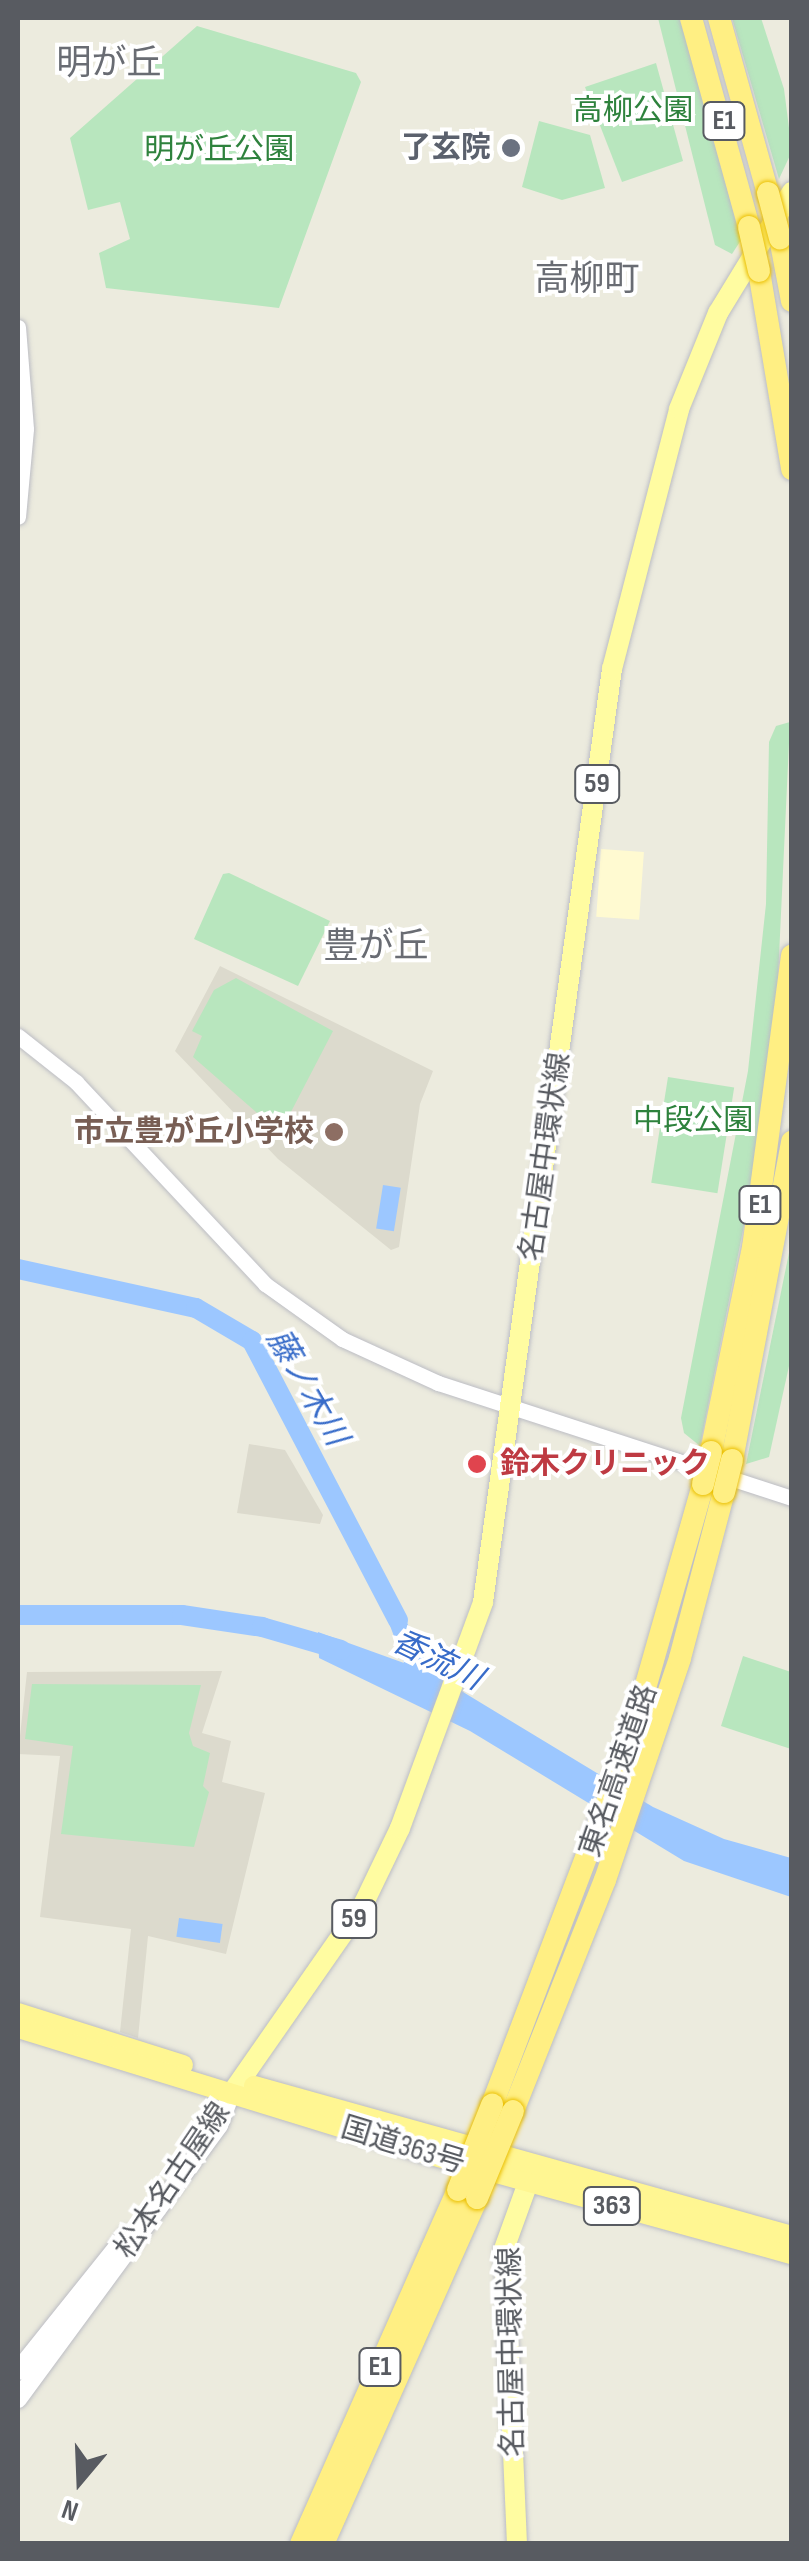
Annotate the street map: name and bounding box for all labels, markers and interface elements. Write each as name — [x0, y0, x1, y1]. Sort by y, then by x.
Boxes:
district label: 明が丘 — [57, 43, 161, 85]
park label: 高柳公園 — [573, 93, 693, 129]
road number: E1 — [702, 98, 746, 144]
place label: 了玄院 — [401, 130, 491, 166]
park label: 明が丘公園 — [144, 132, 294, 168]
marker: 了玄院 — [500, 137, 522, 159]
district label: 高柳町 — [535, 259, 639, 301]
road number: 59 — [572, 761, 622, 807]
district label: 豊が丘 — [324, 926, 428, 968]
street label: 名古屋中環状線 — [514, 1051, 578, 1263]
park label: 中段公園 — [633, 1103, 753, 1139]
place label: 市立豊が丘小学校 — [74, 1114, 314, 1150]
marker: 市立豊が丘小学校 — [323, 1121, 345, 1143]
road number: E1 — [738, 1182, 782, 1228]
water label: 藤ノ木川 — [257, 1323, 355, 1453]
place label: 鈴木クリニック — [500, 1446, 710, 1482]
marker: 鈴木クリニック — [464, 1451, 490, 1477]
water label: 香流川 — [385, 1623, 489, 1699]
street label: 東名高速道路 — [573, 1680, 665, 1862]
road number: 59 — [329, 1896, 379, 1942]
street label: 松本名古屋線 — [108, 2096, 238, 2266]
street label: 国道363号 — [336, 2110, 470, 2182]
road number: 363 — [582, 2183, 642, 2229]
street label: 名古屋中環状線 — [492, 2247, 532, 2457]
road number: E1 — [358, 2344, 402, 2390]
north arrow — [30, 2431, 130, 2531]
text: N — [58, 2492, 83, 2528]

